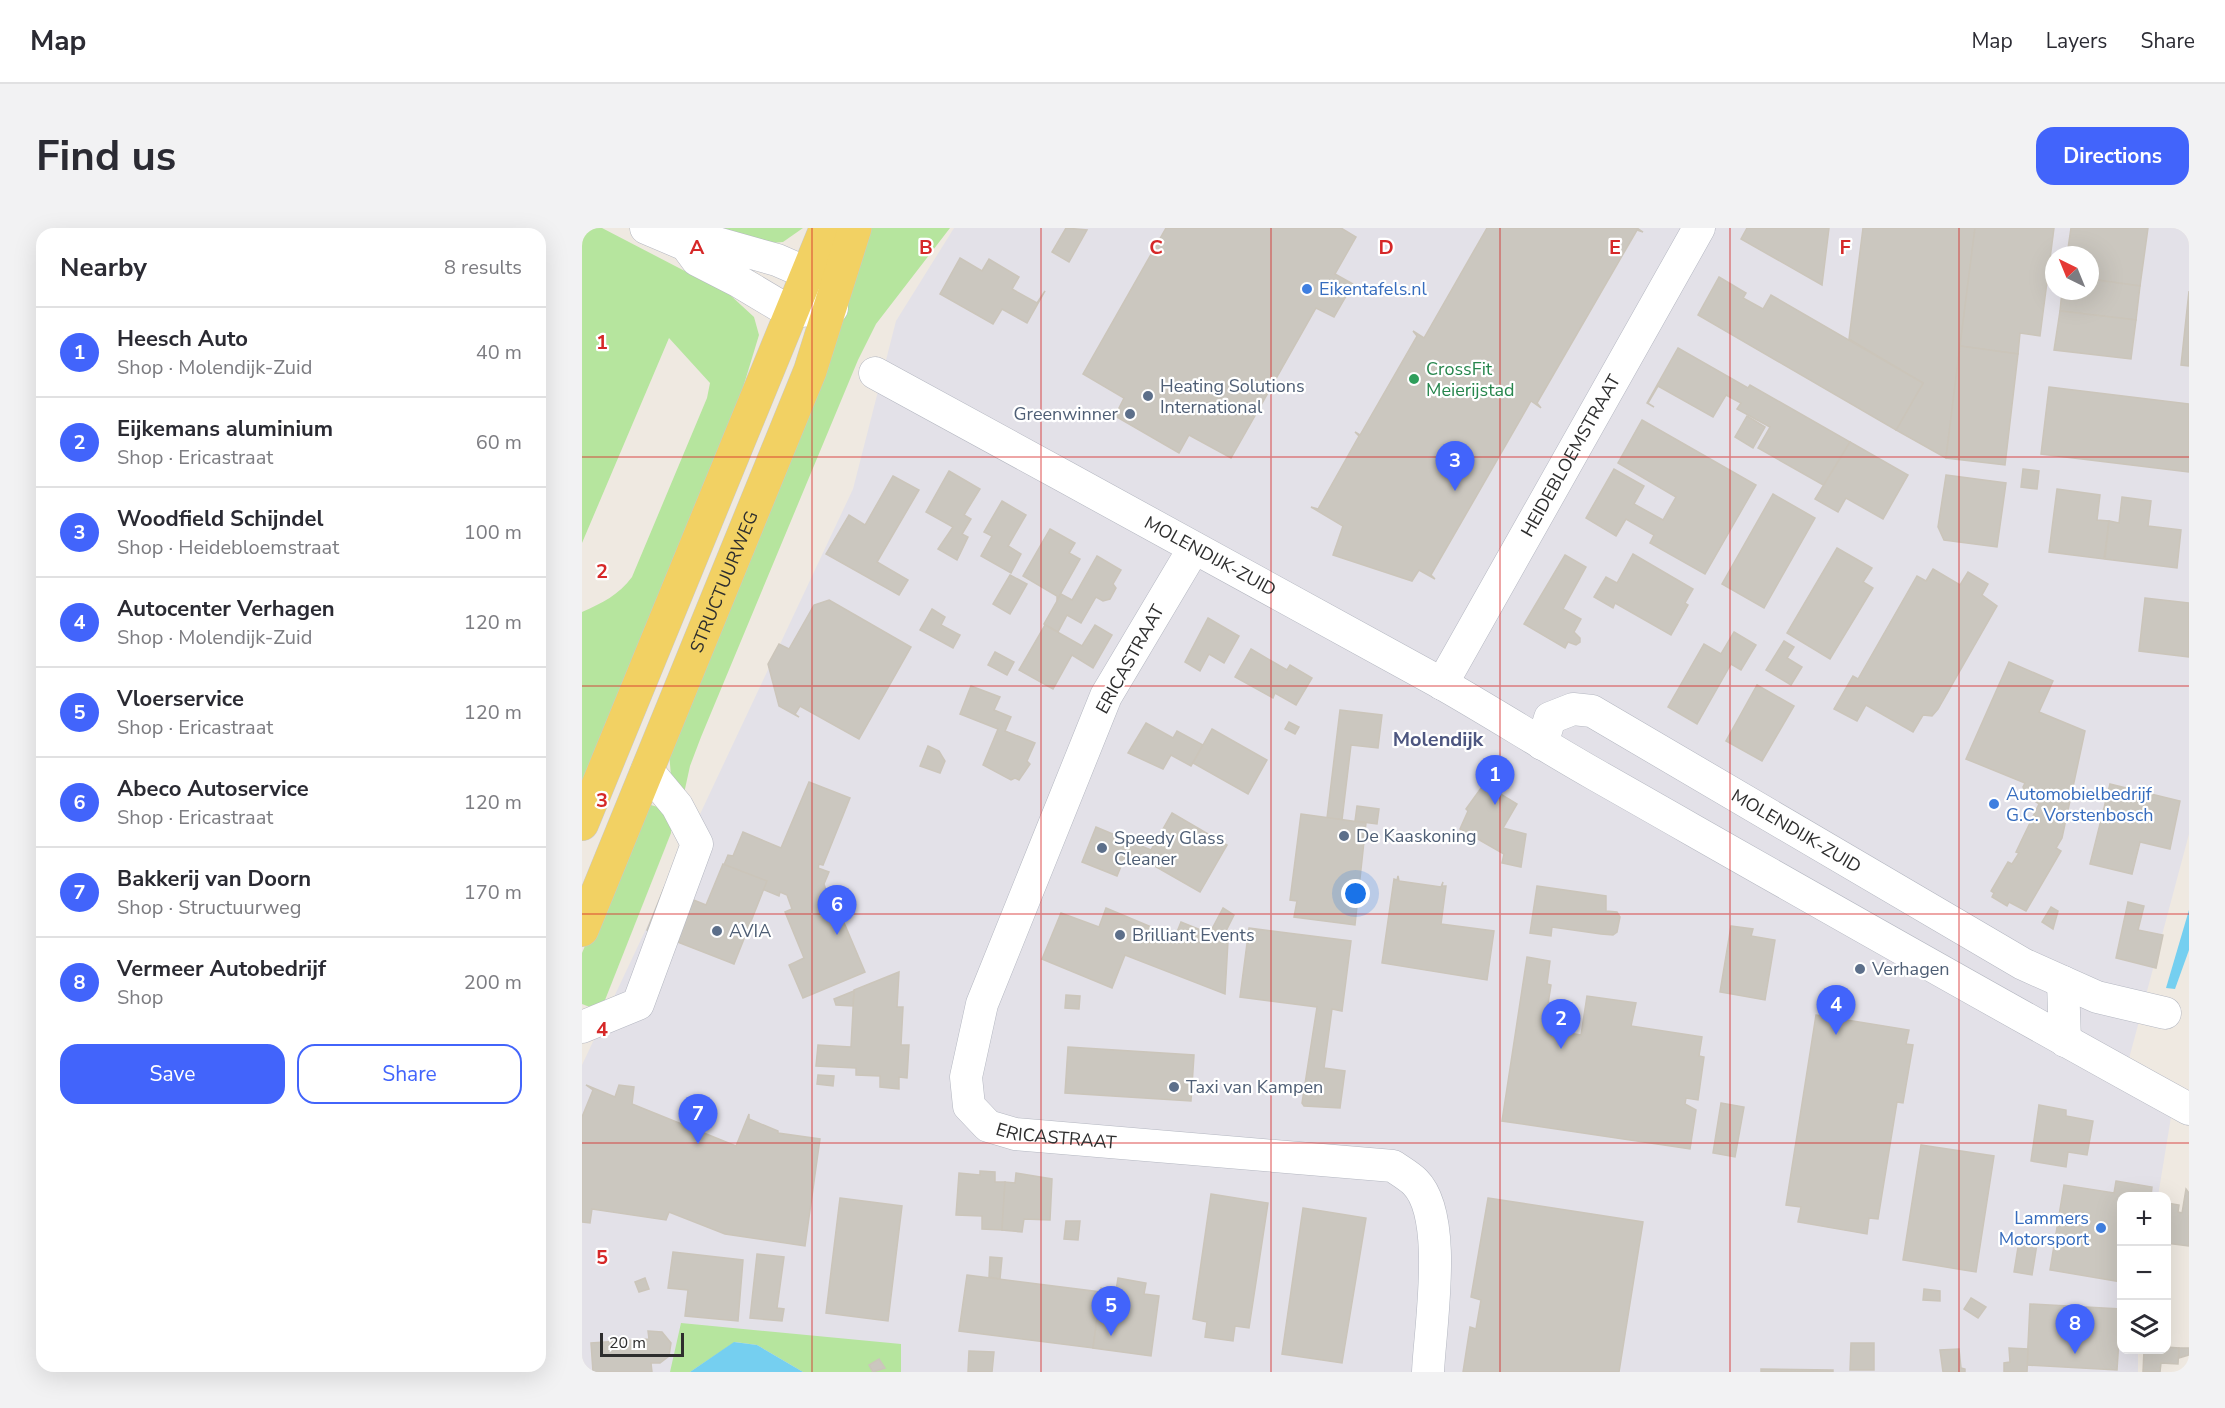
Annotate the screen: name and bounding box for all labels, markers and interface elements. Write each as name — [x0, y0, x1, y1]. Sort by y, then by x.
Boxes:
text: Map — [30, 22, 86, 60]
text: Map — [1971, 27, 2013, 55]
text: Layers — [2046, 27, 2107, 55]
text: Share — [2140, 27, 2195, 55]
button: Directions — [2036, 127, 2189, 185]
text: Find us — [36, 128, 176, 185]
text: A — [690, 234, 705, 261]
text: B — [919, 234, 933, 261]
text: C — [1149, 234, 1163, 261]
text: D — [1378, 234, 1394, 261]
text: E — [1609, 234, 1621, 261]
text: F — [1839, 234, 1851, 261]
north arrow — [2045, 246, 2099, 300]
text: Nearby — [60, 250, 147, 285]
text: 8 results — [444, 254, 522, 281]
place label: Eikentafels.nl — [1319, 277, 1428, 301]
marker: Eikentafels.nl — [1300, 282, 1314, 296]
text: Heesch Auto — [117, 324, 248, 354]
text: 1 — [596, 329, 608, 356]
text: 1 — [74, 339, 86, 366]
text: 40 m — [476, 339, 522, 366]
text: Shop · Molendijk-Zuid — [117, 354, 312, 381]
place label: CrossFit Meierijstad — [1426, 357, 1515, 402]
street label: HEIDEBLOEMSTRAAT — [1515, 370, 1626, 541]
marker: CrossFit Meierijstad — [1407, 372, 1421, 386]
place label: Heating Solutions International — [1160, 374, 1305, 419]
marker: Heating Solutions International — [1141, 389, 1155, 403]
place label: Greenwinner — [1014, 402, 1119, 426]
marker: Greenwinner — [1123, 407, 1137, 421]
text: Eijkemans aluminium — [117, 414, 333, 444]
text: 2 — [74, 429, 86, 456]
text: 60 m — [476, 429, 522, 456]
pin: 3 — [1436, 442, 1474, 491]
text: Shop · Ericastraat — [117, 444, 273, 471]
text: Woodfield Schijndel — [117, 504, 324, 534]
street label: STRUCTUURWEG — [684, 507, 764, 656]
street label: MOLENDIJK-ZUID — [1140, 510, 1280, 602]
text: 3 — [74, 519, 86, 546]
text: 100 m — [464, 519, 522, 546]
text: Shop · Heidebloemstraat — [117, 534, 339, 561]
text: 2 — [596, 558, 608, 585]
text: Autocenter Verhagen — [117, 594, 335, 624]
street label: ERICASTRAAT — [1090, 600, 1170, 718]
text: 4 — [74, 609, 86, 636]
text: 120 m — [464, 609, 522, 636]
text: Shop · Molendijk-Zuid — [117, 624, 312, 651]
text: Vloerservice — [117, 684, 244, 714]
text: 5 — [74, 699, 86, 726]
text: 120 m — [464, 699, 522, 726]
text: Shop · Ericastraat — [117, 714, 273, 741]
district label: Molendijk — [1393, 726, 1485, 753]
pin: 1 — [1476, 756, 1514, 805]
text: Abeco Autoservice — [117, 774, 309, 804]
place label: Automobielbedrijf G.C. Vorstenbosch — [2006, 782, 2154, 827]
street label: MOLENDIJK-ZUID — [1727, 784, 1866, 878]
text: 3 — [596, 787, 608, 814]
text: 6 — [74, 789, 86, 816]
text: 120 m — [464, 789, 522, 816]
marker: Automobielbedrijf G.C. Vorstenbosch — [1987, 797, 2001, 811]
text: Shop · Ericastraat — [117, 804, 273, 831]
place label: De Kaaskoning — [1356, 824, 1477, 848]
place label: Speedy Glass Cleaner — [1114, 826, 1224, 871]
marker: De Kaaskoning — [1337, 829, 1351, 843]
marker: Speedy Glass Cleaner — [1095, 841, 1109, 855]
text: Bakkerij van Doorn — [117, 864, 311, 894]
text: 7 — [74, 879, 86, 906]
text: 170 m — [464, 879, 522, 906]
your location — [1341, 879, 1370, 908]
pin: 6 — [818, 886, 856, 935]
text: Shop · Structuurweg — [117, 894, 301, 921]
place label: AVIA — [729, 919, 771, 943]
place label: Brilliant Events — [1132, 923, 1255, 947]
marker: AVIA — [710, 924, 724, 938]
marker: Brilliant Events — [1113, 928, 1127, 942]
text: Vermeer Autobedrijf — [117, 954, 326, 984]
place label: Verhagen — [1871, 957, 1949, 981]
marker: Verhagen — [1853, 962, 1867, 976]
text: 8 — [74, 969, 86, 996]
text: 200 m — [464, 969, 522, 996]
text: Shop — [117, 984, 163, 1011]
pin: 4 — [1816, 986, 1856, 1035]
pin: 2 — [1542, 1000, 1580, 1049]
text: 4 — [596, 1016, 608, 1043]
button: Save — [60, 1044, 285, 1104]
button: Share — [297, 1044, 522, 1104]
place label: Taxi van Kampen — [1186, 1075, 1323, 1099]
marker: Taxi van Kampen — [1167, 1080, 1181, 1094]
pin: 7 — [678, 1094, 718, 1144]
street label: ERICASTRAAT — [993, 1117, 1118, 1155]
map controls — [2117, 1192, 2171, 1354]
button: + — [2117, 1192, 2171, 1246]
place label: Lammers Motorsport — [1999, 1206, 2090, 1251]
marker: Lammers Motorsport — [2094, 1221, 2108, 1235]
text: 5 — [596, 1244, 608, 1271]
button: − — [2117, 1246, 2171, 1300]
pin: 5 — [1092, 1286, 1130, 1336]
button: layers — [2117, 1300, 2171, 1354]
pin: 8 — [2056, 1304, 2094, 1354]
scale bar — [600, 1330, 684, 1358]
text: 20 m — [609, 1332, 646, 1354]

